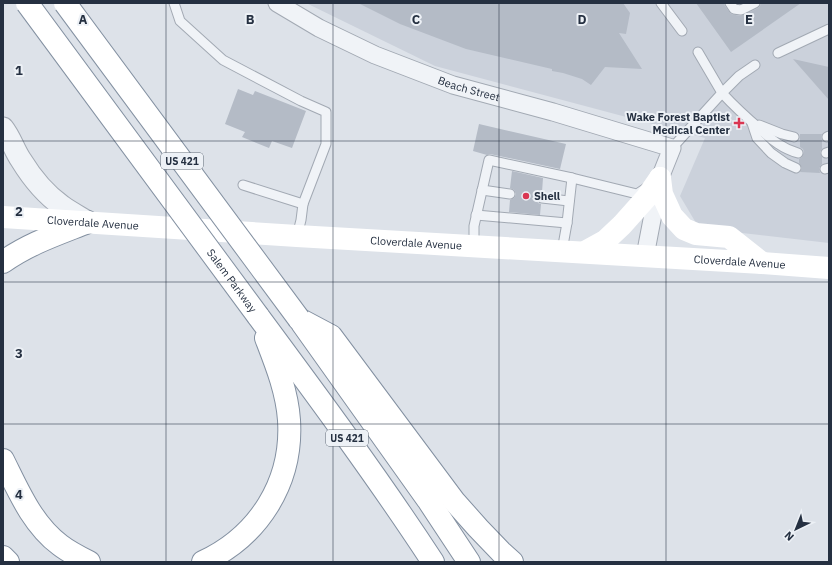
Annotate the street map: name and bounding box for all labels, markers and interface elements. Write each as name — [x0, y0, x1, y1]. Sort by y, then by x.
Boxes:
text: A — [79, 11, 88, 28]
text: B — [246, 11, 255, 28]
text: C — [412, 11, 421, 28]
text: D — [577, 11, 587, 28]
text: E — [745, 11, 753, 28]
text: 1 — [15, 62, 23, 79]
street label: Beach Street — [436, 73, 502, 104]
place label: Wake Forest Baptist Medical Center — [626, 110, 731, 137]
marker: Wake Forest Baptist Medical Center — [733, 117, 745, 129]
road number: US 421 — [161, 153, 203, 169]
place label: Shell — [534, 189, 561, 203]
marker: Shell — [521, 191, 531, 201]
text: 2 — [15, 203, 23, 220]
street label: Cloverdale Avenue — [46, 213, 139, 233]
street label: Cloverdale Avenue — [370, 233, 462, 253]
street label: Salem Parkway — [204, 246, 260, 316]
street label: Cloverdale Avenue — [693, 252, 786, 272]
text: 3 — [15, 345, 23, 362]
road number: US 421 — [326, 430, 368, 446]
text: 4 — [15, 486, 23, 503]
north arrow — [776, 509, 816, 549]
text: N — [781, 528, 797, 544]

